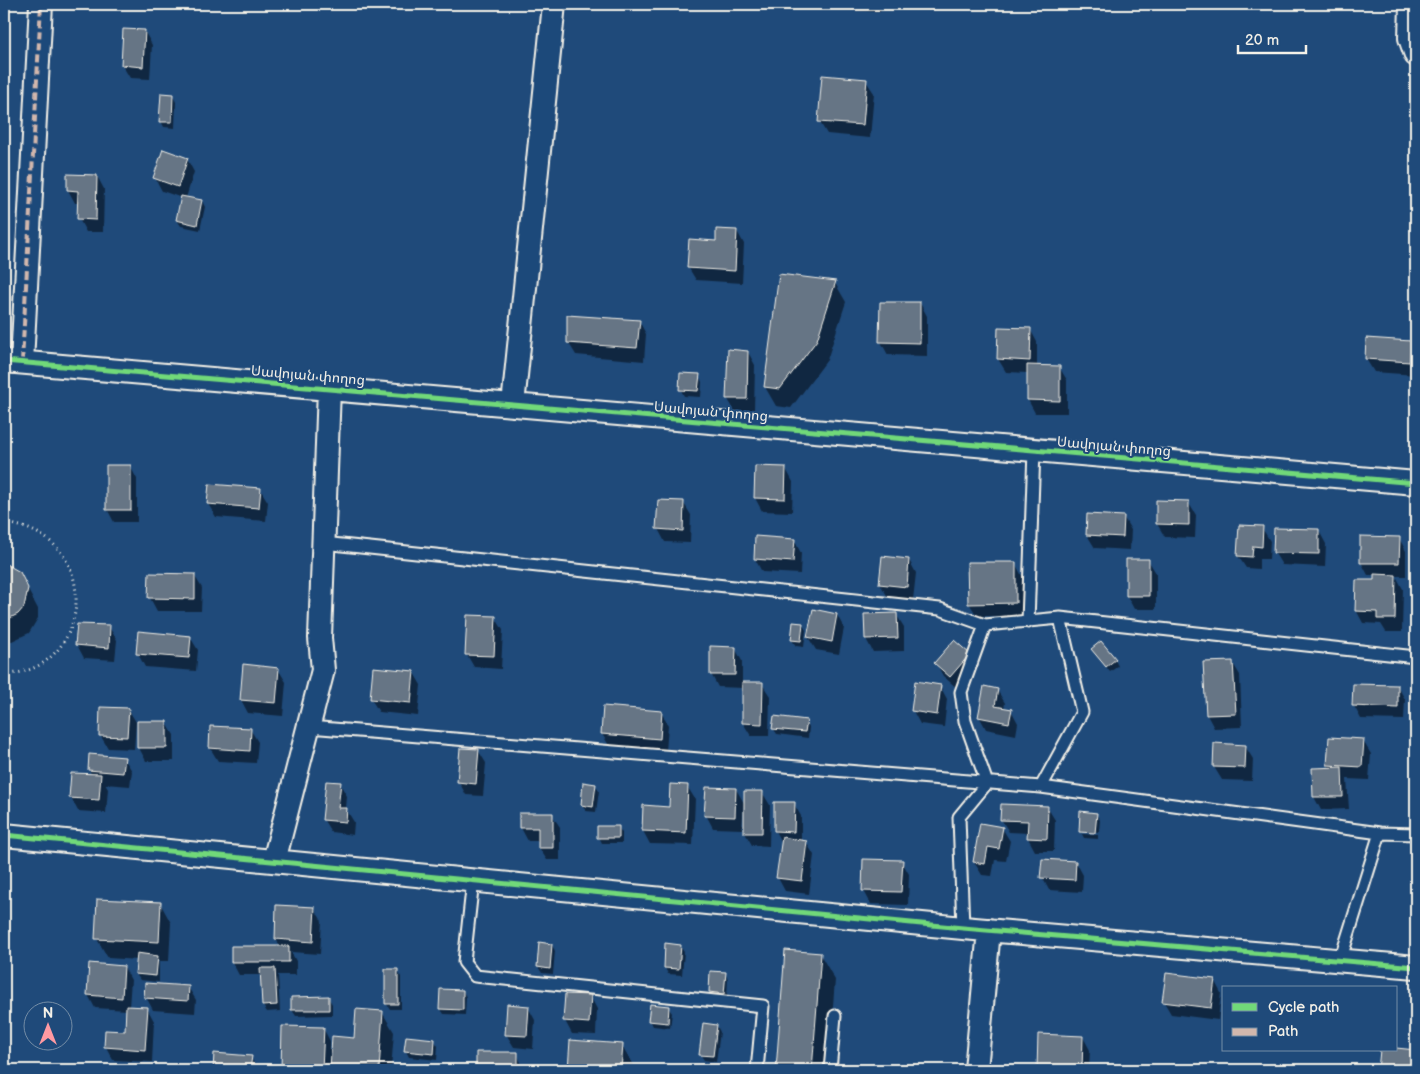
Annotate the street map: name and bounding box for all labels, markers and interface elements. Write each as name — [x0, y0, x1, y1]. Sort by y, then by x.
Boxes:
scale bar — [1238, 22, 1305, 54]
text: 20 m — [1245, 31, 1279, 50]
street label: Սավոյան փողոց — [250, 362, 366, 389]
street label: Սավոյան փողոց — [653, 398, 769, 425]
street label: Սավոյան փողոց — [1056, 433, 1172, 460]
legend — [1222, 986, 1398, 1052]
text: Cycle path — [1268, 998, 1339, 1017]
north arrow — [22, 1002, 72, 1052]
text: N — [43, 1005, 53, 1022]
text: Path — [1268, 1022, 1298, 1041]

